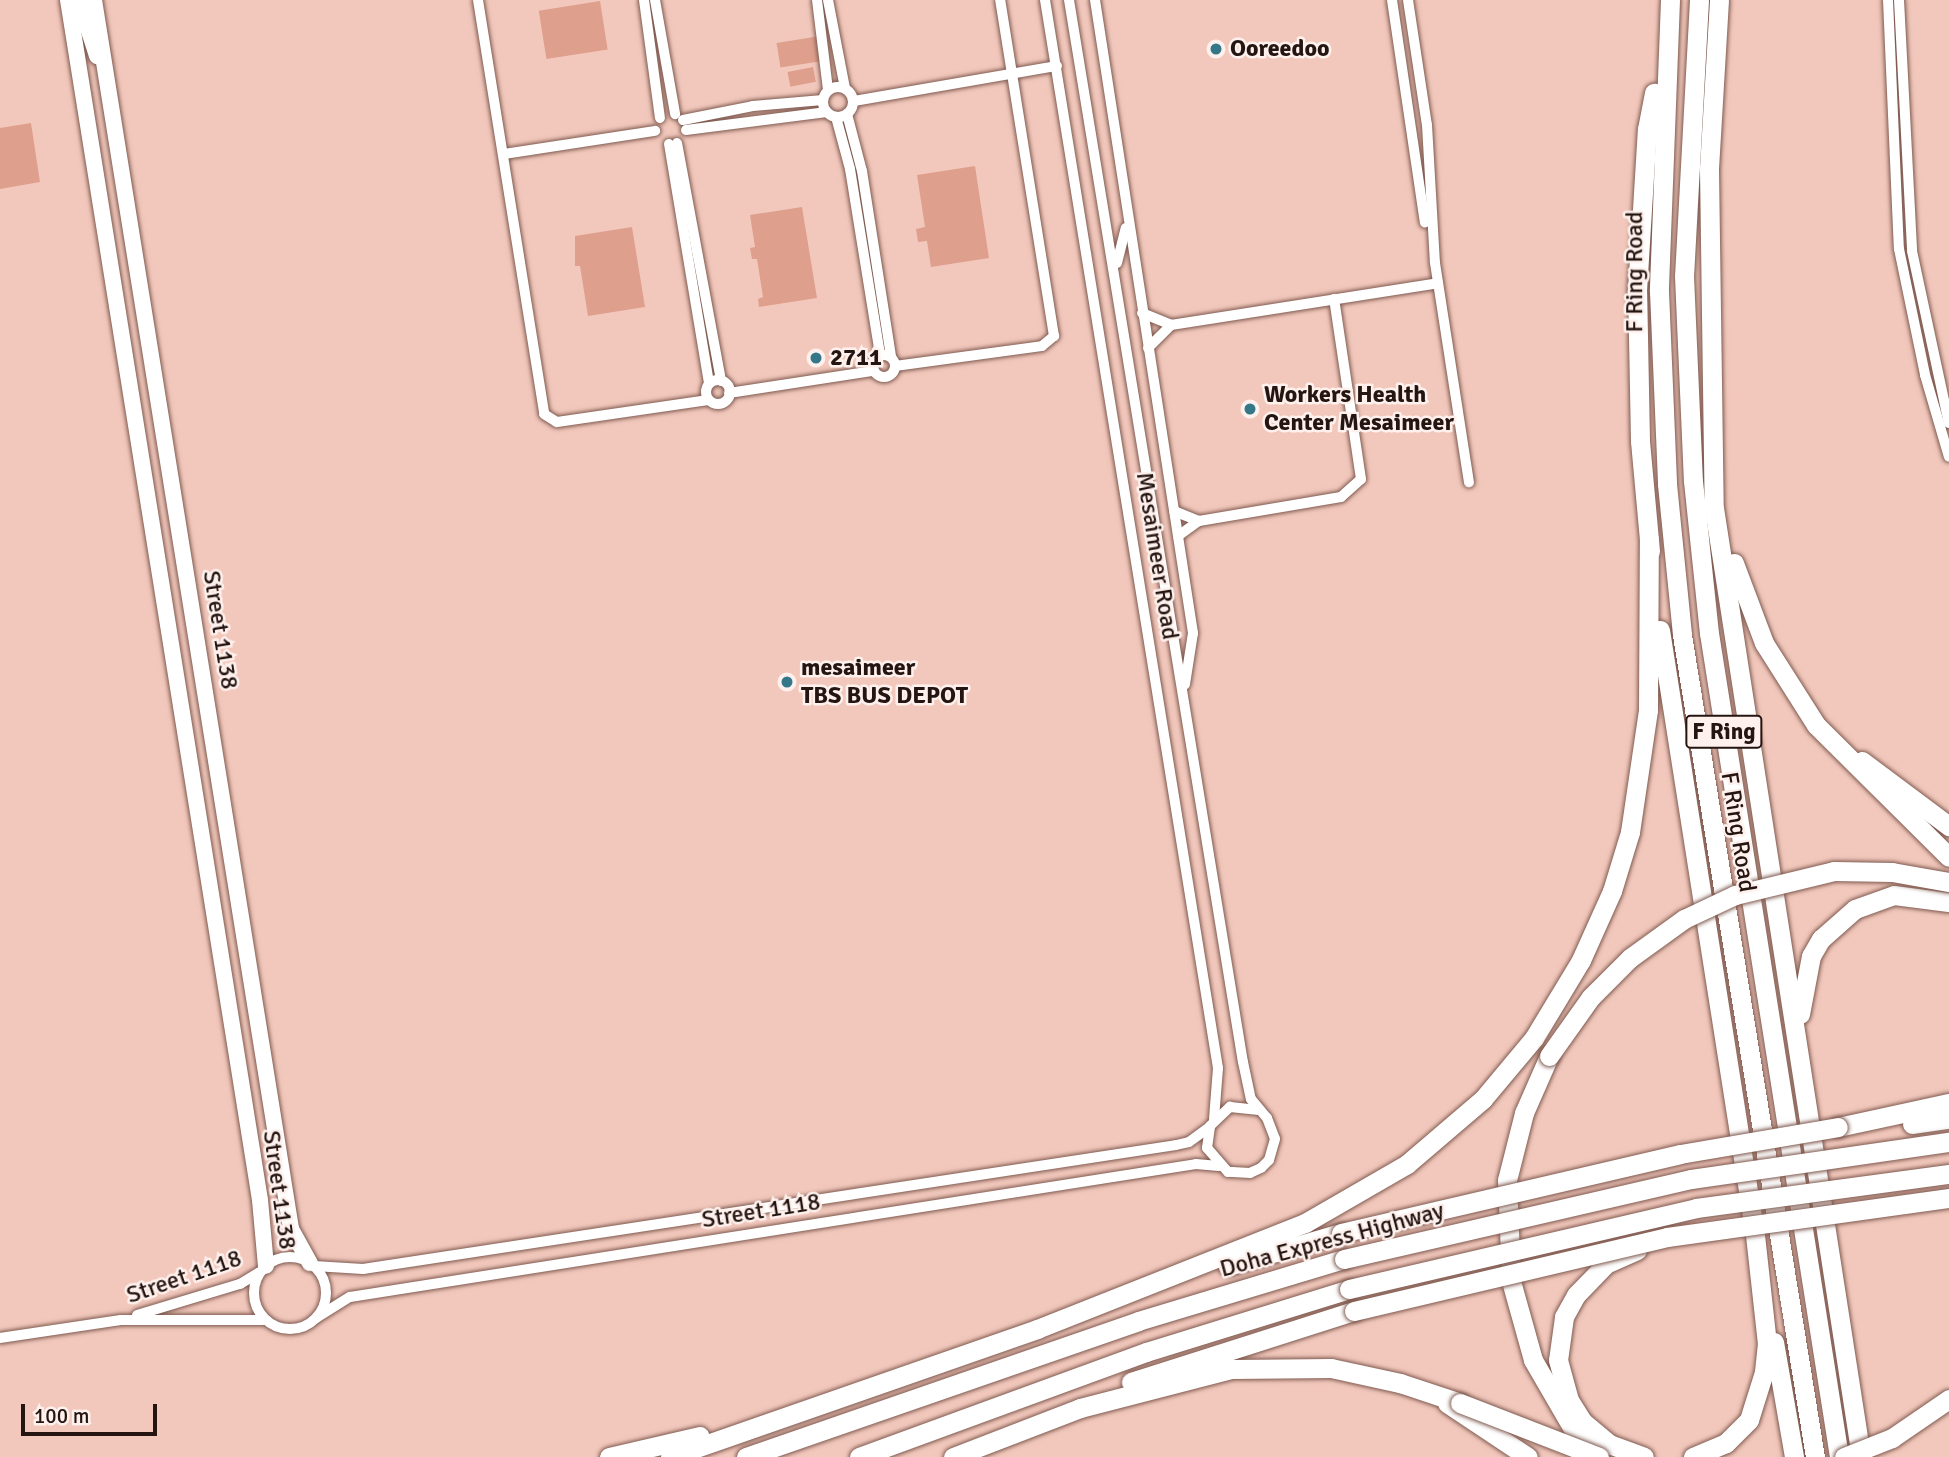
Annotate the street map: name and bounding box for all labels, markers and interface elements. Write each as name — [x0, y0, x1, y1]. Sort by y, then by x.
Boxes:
place label: Ooreedoo — [1230, 35, 1330, 63]
marker: Ooreedoo — [1208, 41, 1224, 57]
street label: F Ring Road — [1621, 211, 1649, 333]
place label: 2711 — [830, 344, 882, 372]
marker: 2711 — [808, 350, 824, 366]
place label: Workers Health Center Mesaimeer — [1264, 381, 1454, 437]
marker: Workers Health Center Mesaimeer — [1242, 401, 1258, 417]
street label: Mesaimeer Road — [1130, 470, 1184, 642]
street label: Street 1138 — [196, 569, 244, 691]
place label: mesaimeer TBS BUS DEPOT — [801, 654, 968, 710]
marker: mesaimeer TBS BUS DEPOT — [779, 674, 795, 690]
road number: F Ring — [1684, 712, 1764, 752]
street label: F Ring Road — [1714, 770, 1762, 894]
street label: Street 1138 — [256, 1129, 302, 1251]
street label: Street 1118 — [700, 1187, 822, 1235]
street label: Doha Express Highway — [1217, 1196, 1447, 1284]
street label: Street 1118 — [123, 1244, 245, 1310]
scale bar — [24, 1390, 161, 1434]
text: 100 m — [34, 1403, 89, 1429]

